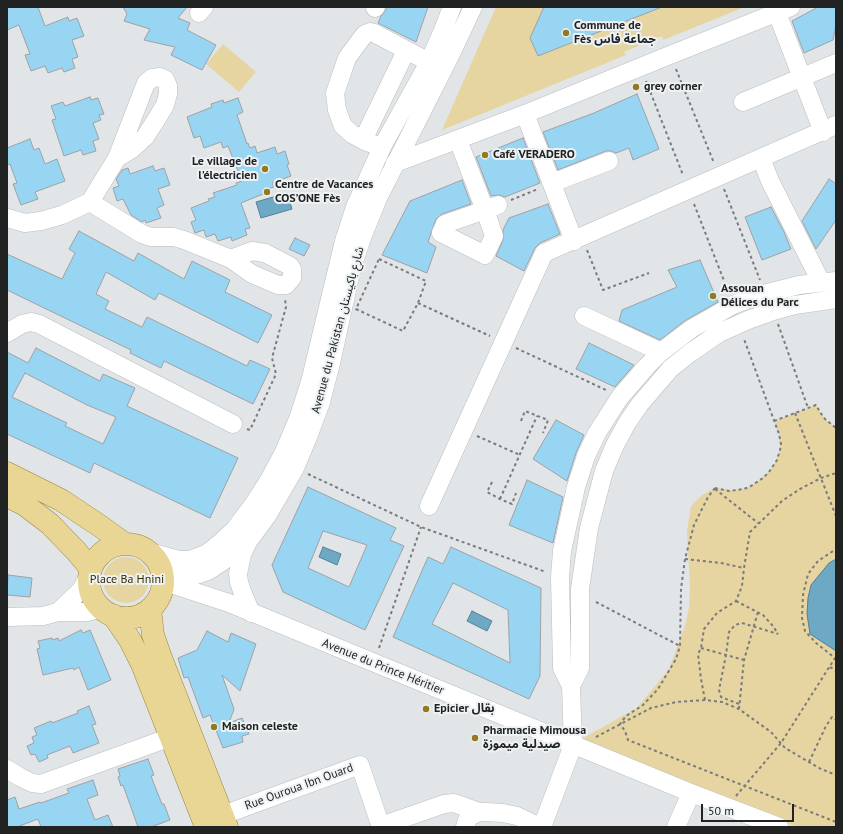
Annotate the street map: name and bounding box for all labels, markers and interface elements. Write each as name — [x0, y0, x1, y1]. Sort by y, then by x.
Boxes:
place label: Commune de Fès جماعة فاس — [574, 19, 656, 47]
marker: Commune de Fès جماعة فاس — [561, 28, 571, 38]
place label: grey corner — [644, 80, 702, 94]
marker: grey corner — [631, 82, 641, 92]
place label: Café VERADERO — [493, 148, 575, 162]
marker: Café VERADERO — [480, 150, 490, 160]
place label: Le village de l'électricien — [192, 155, 257, 183]
marker: Le village de l'électricien — [260, 164, 270, 174]
place label: Centre de Vacances COS’ONE Fès — [275, 178, 373, 206]
marker: Centre de Vacances COS’ONE Fès — [262, 187, 272, 197]
street label: Avenue du Pakistan شارع باكيستان — [309, 245, 367, 415]
place label: Assouan Délices du Parc — [721, 282, 799, 310]
marker: Assouan Délices du Parc — [708, 291, 718, 301]
park label: Place Ba Hnini — [90, 573, 164, 587]
street label: Avenue du Prince Héritier — [320, 636, 446, 698]
place label: Epicier بقال — [434, 702, 495, 716]
marker: Epicier بقال — [421, 704, 431, 714]
place label: Maison celeste — [222, 720, 298, 734]
marker: Maison celeste — [209, 722, 219, 732]
place label: Pharmacie Mimousa صيدلية ميموزة — [483, 724, 586, 752]
marker: Pharmacie Mimousa صيدلية ميموزة — [470, 733, 480, 743]
street label: Rue Ouroua Ibn Ouard — [243, 761, 355, 813]
scale bar — [703, 796, 796, 822]
text: 50 m — [708, 803, 734, 818]

